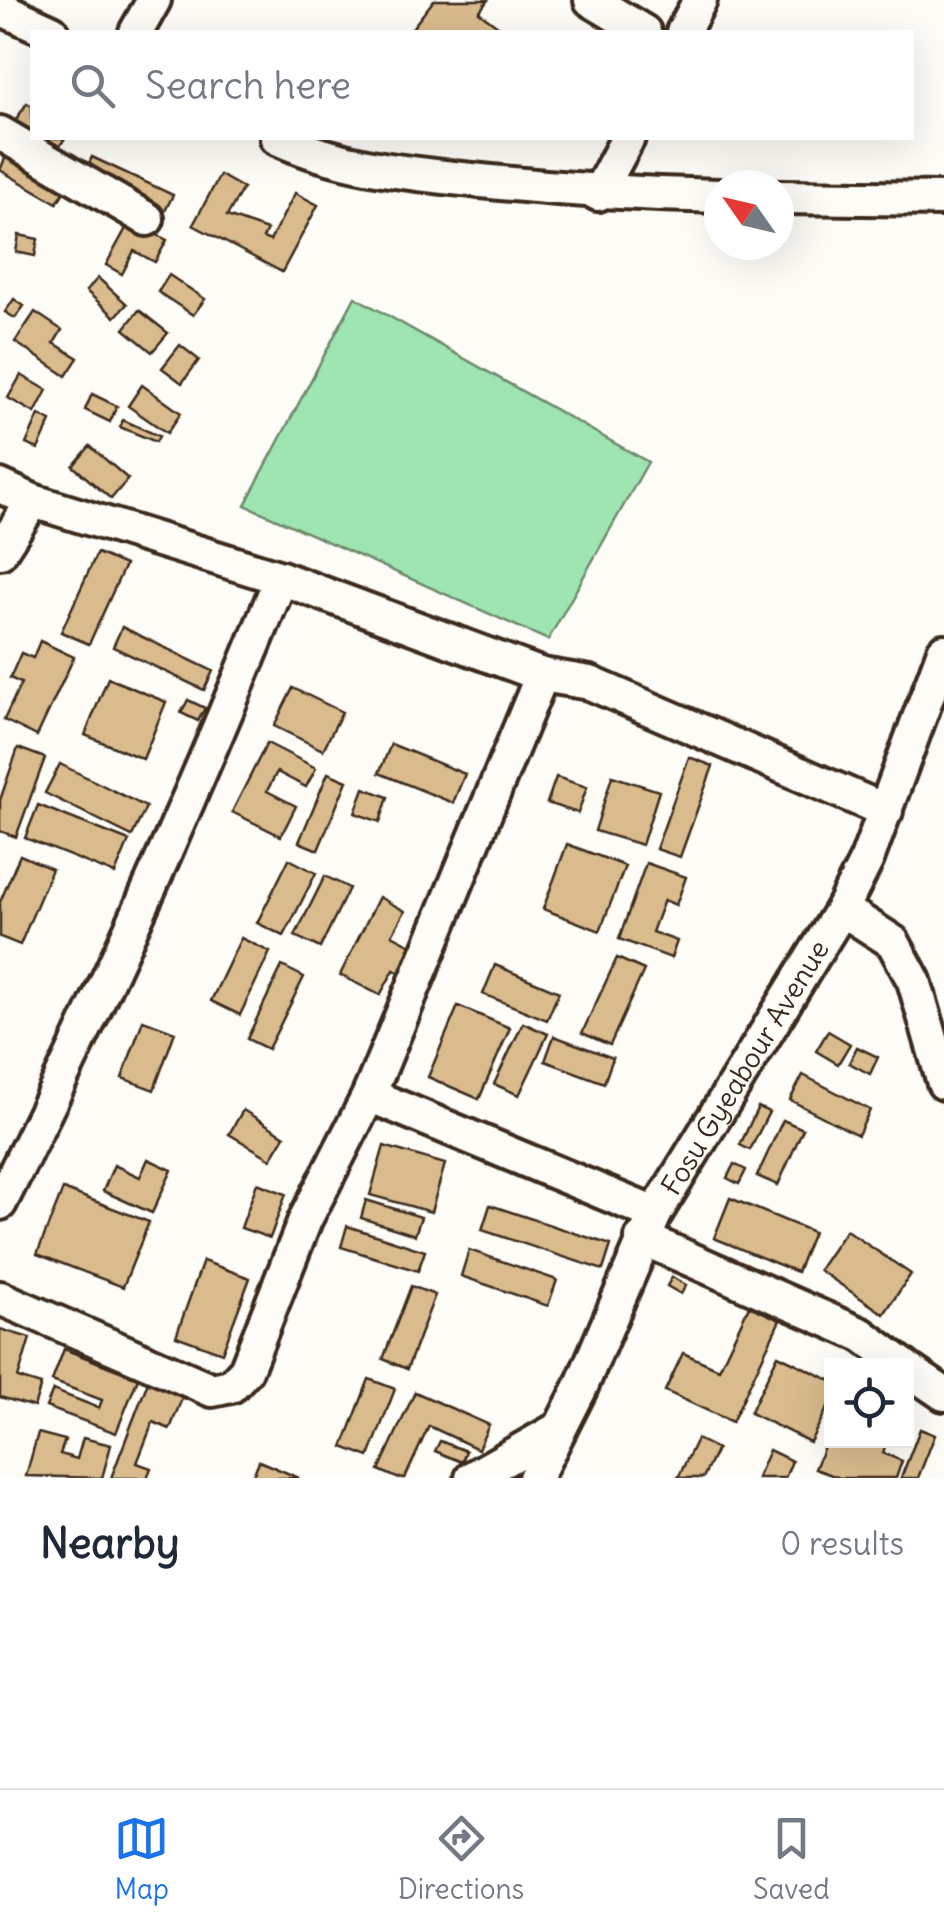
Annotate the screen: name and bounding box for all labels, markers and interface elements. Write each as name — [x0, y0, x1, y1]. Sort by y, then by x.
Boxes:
search box — [30, 30, 914, 140]
icon: search — [65, 58, 120, 113]
text: Search here — [145, 62, 351, 109]
north arrow — [704, 170, 794, 260]
street label: Fosu Gyeabour Avenue — [653, 933, 837, 1202]
map controls — [824, 1358, 914, 1448]
button: locate — [824, 1358, 914, 1448]
text: Nearby — [40, 1517, 179, 1569]
text: 0 results — [780, 1523, 904, 1564]
tab: Map — [114, 1811, 169, 1907]
tab: Directions — [398, 1811, 524, 1907]
tab: Saved — [753, 1811, 830, 1907]

